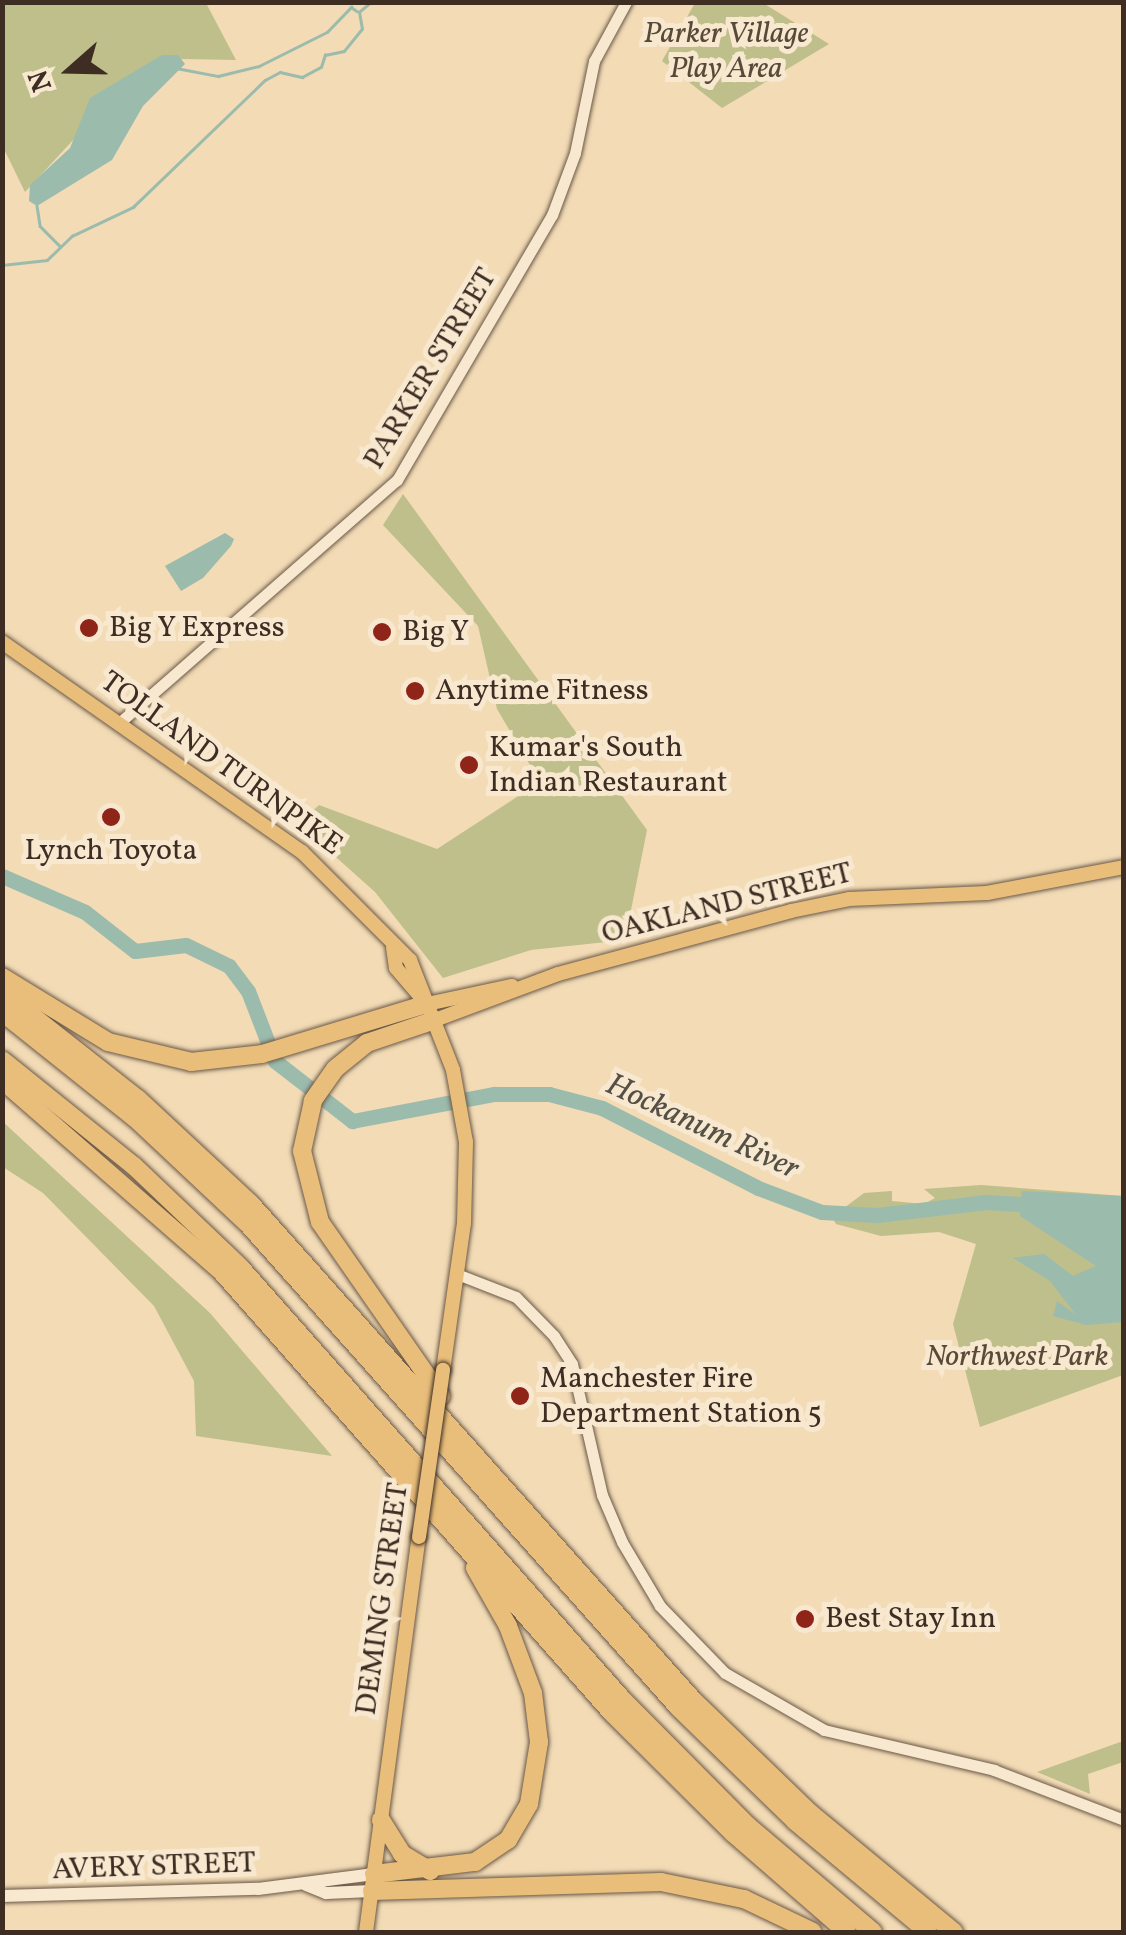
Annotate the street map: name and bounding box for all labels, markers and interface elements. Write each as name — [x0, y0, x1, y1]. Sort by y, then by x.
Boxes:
park label: Parker Village Play Area — [643, 16, 809, 86]
north arrow — [20, 20, 120, 120]
text: N — [20, 64, 63, 97]
street label: PARKER STREET — [357, 262, 505, 476]
place label: Big Y Express — [109, 610, 286, 646]
place label: Big Y — [402, 614, 470, 650]
marker: Big Y Express — [78, 617, 100, 639]
marker: Big Y — [371, 621, 393, 643]
street label: TOLLAND TURNPIKE — [93, 664, 349, 864]
place label: Anytime Fitness — [435, 673, 649, 709]
marker: Anytime Fitness — [404, 680, 426, 702]
place label: Kumar's South Indian Restaurant — [489, 730, 728, 800]
marker: Kumar's South Indian Restaurant — [458, 754, 480, 776]
marker: Lynch Toyota — [100, 806, 122, 828]
place label: Lynch Toyota — [24, 833, 198, 869]
street label: OAKLAND STREET — [598, 856, 856, 952]
water label: Hockanum River — [599, 1066, 805, 1190]
park label: Northwest Park — [926, 1339, 1108, 1375]
place label: Manchester Fire Department Station 5 — [540, 1361, 822, 1432]
marker: Manchester Fire Department Station 5 — [509, 1385, 531, 1407]
street label: DEMING STREET — [349, 1480, 417, 1718]
place label: Best Stay Inn — [825, 1601, 997, 1637]
marker: Best Stay Inn — [794, 1608, 816, 1630]
street label: AVERY STREET — [51, 1845, 257, 1889]

